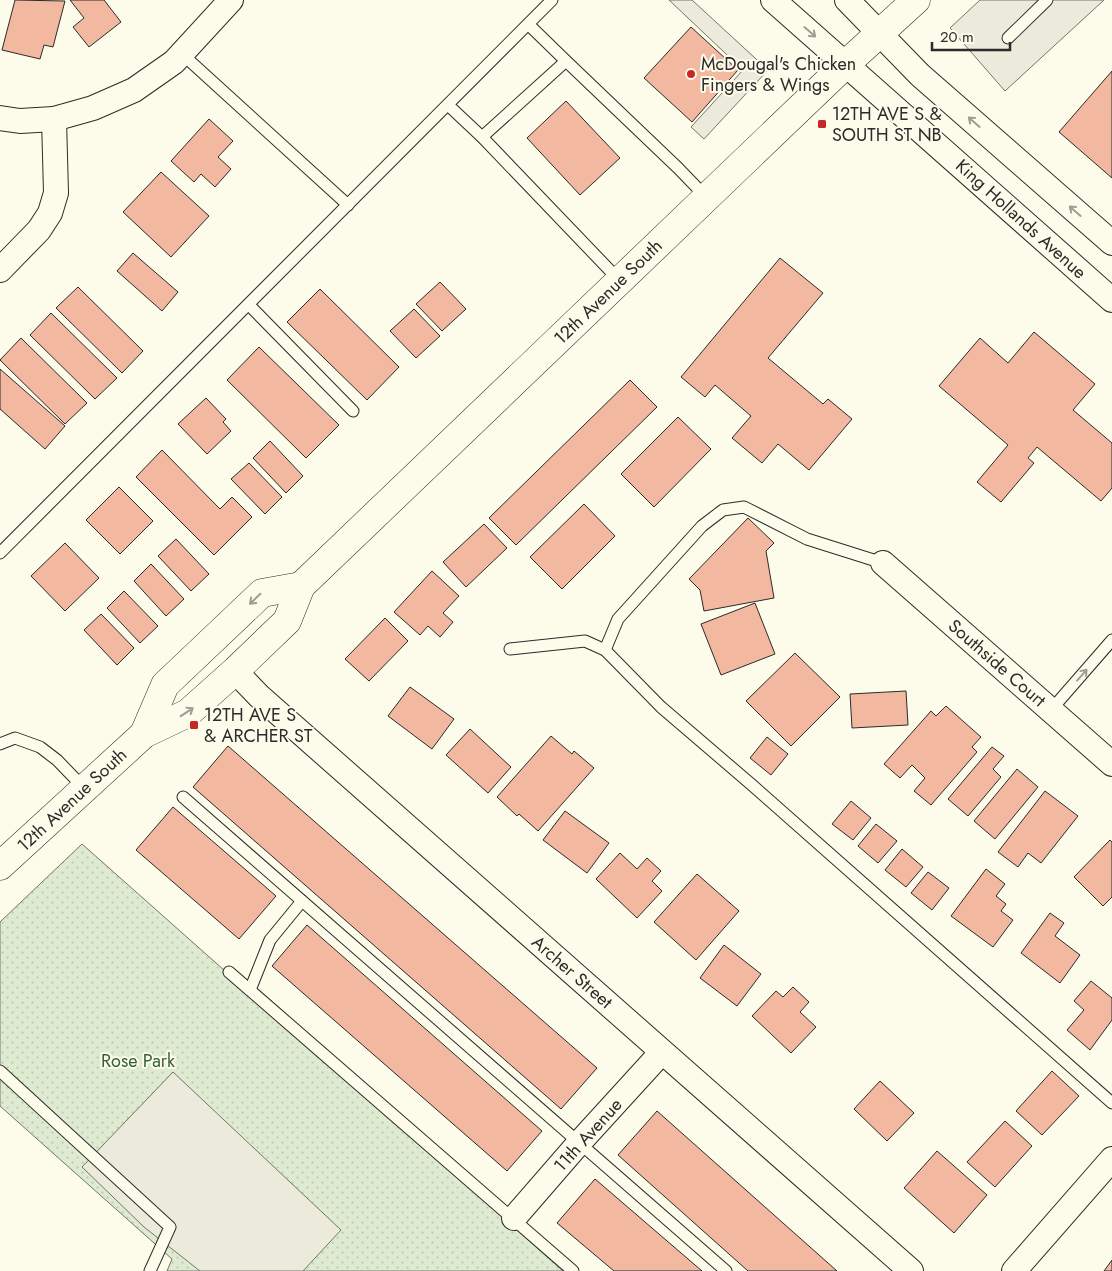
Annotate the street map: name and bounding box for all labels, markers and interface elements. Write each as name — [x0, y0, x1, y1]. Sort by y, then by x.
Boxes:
scale bar — [932, 20, 1010, 52]
one-way arrow — [803, 26, 816, 37]
text: 20 m — [940, 26, 974, 48]
place label: McDougal's Chicken Fingers & Wings — [701, 51, 856, 98]
marker: McDougal's Chicken Fingers & Wings — [685, 68, 697, 80]
place label: 12TH AVE S & SOUTH ST NB — [832, 101, 942, 148]
one-way arrow — [967, 116, 980, 128]
marker: 12TH AVE S & SOUTH ST NB — [816, 118, 828, 130]
street label: King Hollands Avenue — [950, 153, 1092, 285]
one-way arrow — [1069, 205, 1082, 216]
street label: 12th Avenue South — [548, 233, 668, 351]
one-way arrow — [249, 593, 262, 605]
street label: Southside Court — [942, 613, 1052, 713]
one-way arrow — [1076, 669, 1087, 682]
place label: 12TH AVE S & ARCHER ST — [204, 702, 313, 749]
one-way arrow — [180, 707, 194, 718]
marker: 12TH AVE S & ARCHER ST — [188, 719, 200, 731]
street label: 12th Avenue South — [11, 742, 133, 858]
street label: Archer Street — [526, 930, 619, 1015]
park label: Rose Park — [101, 1048, 175, 1074]
street label: 11th Avenue — [548, 1092, 628, 1178]

